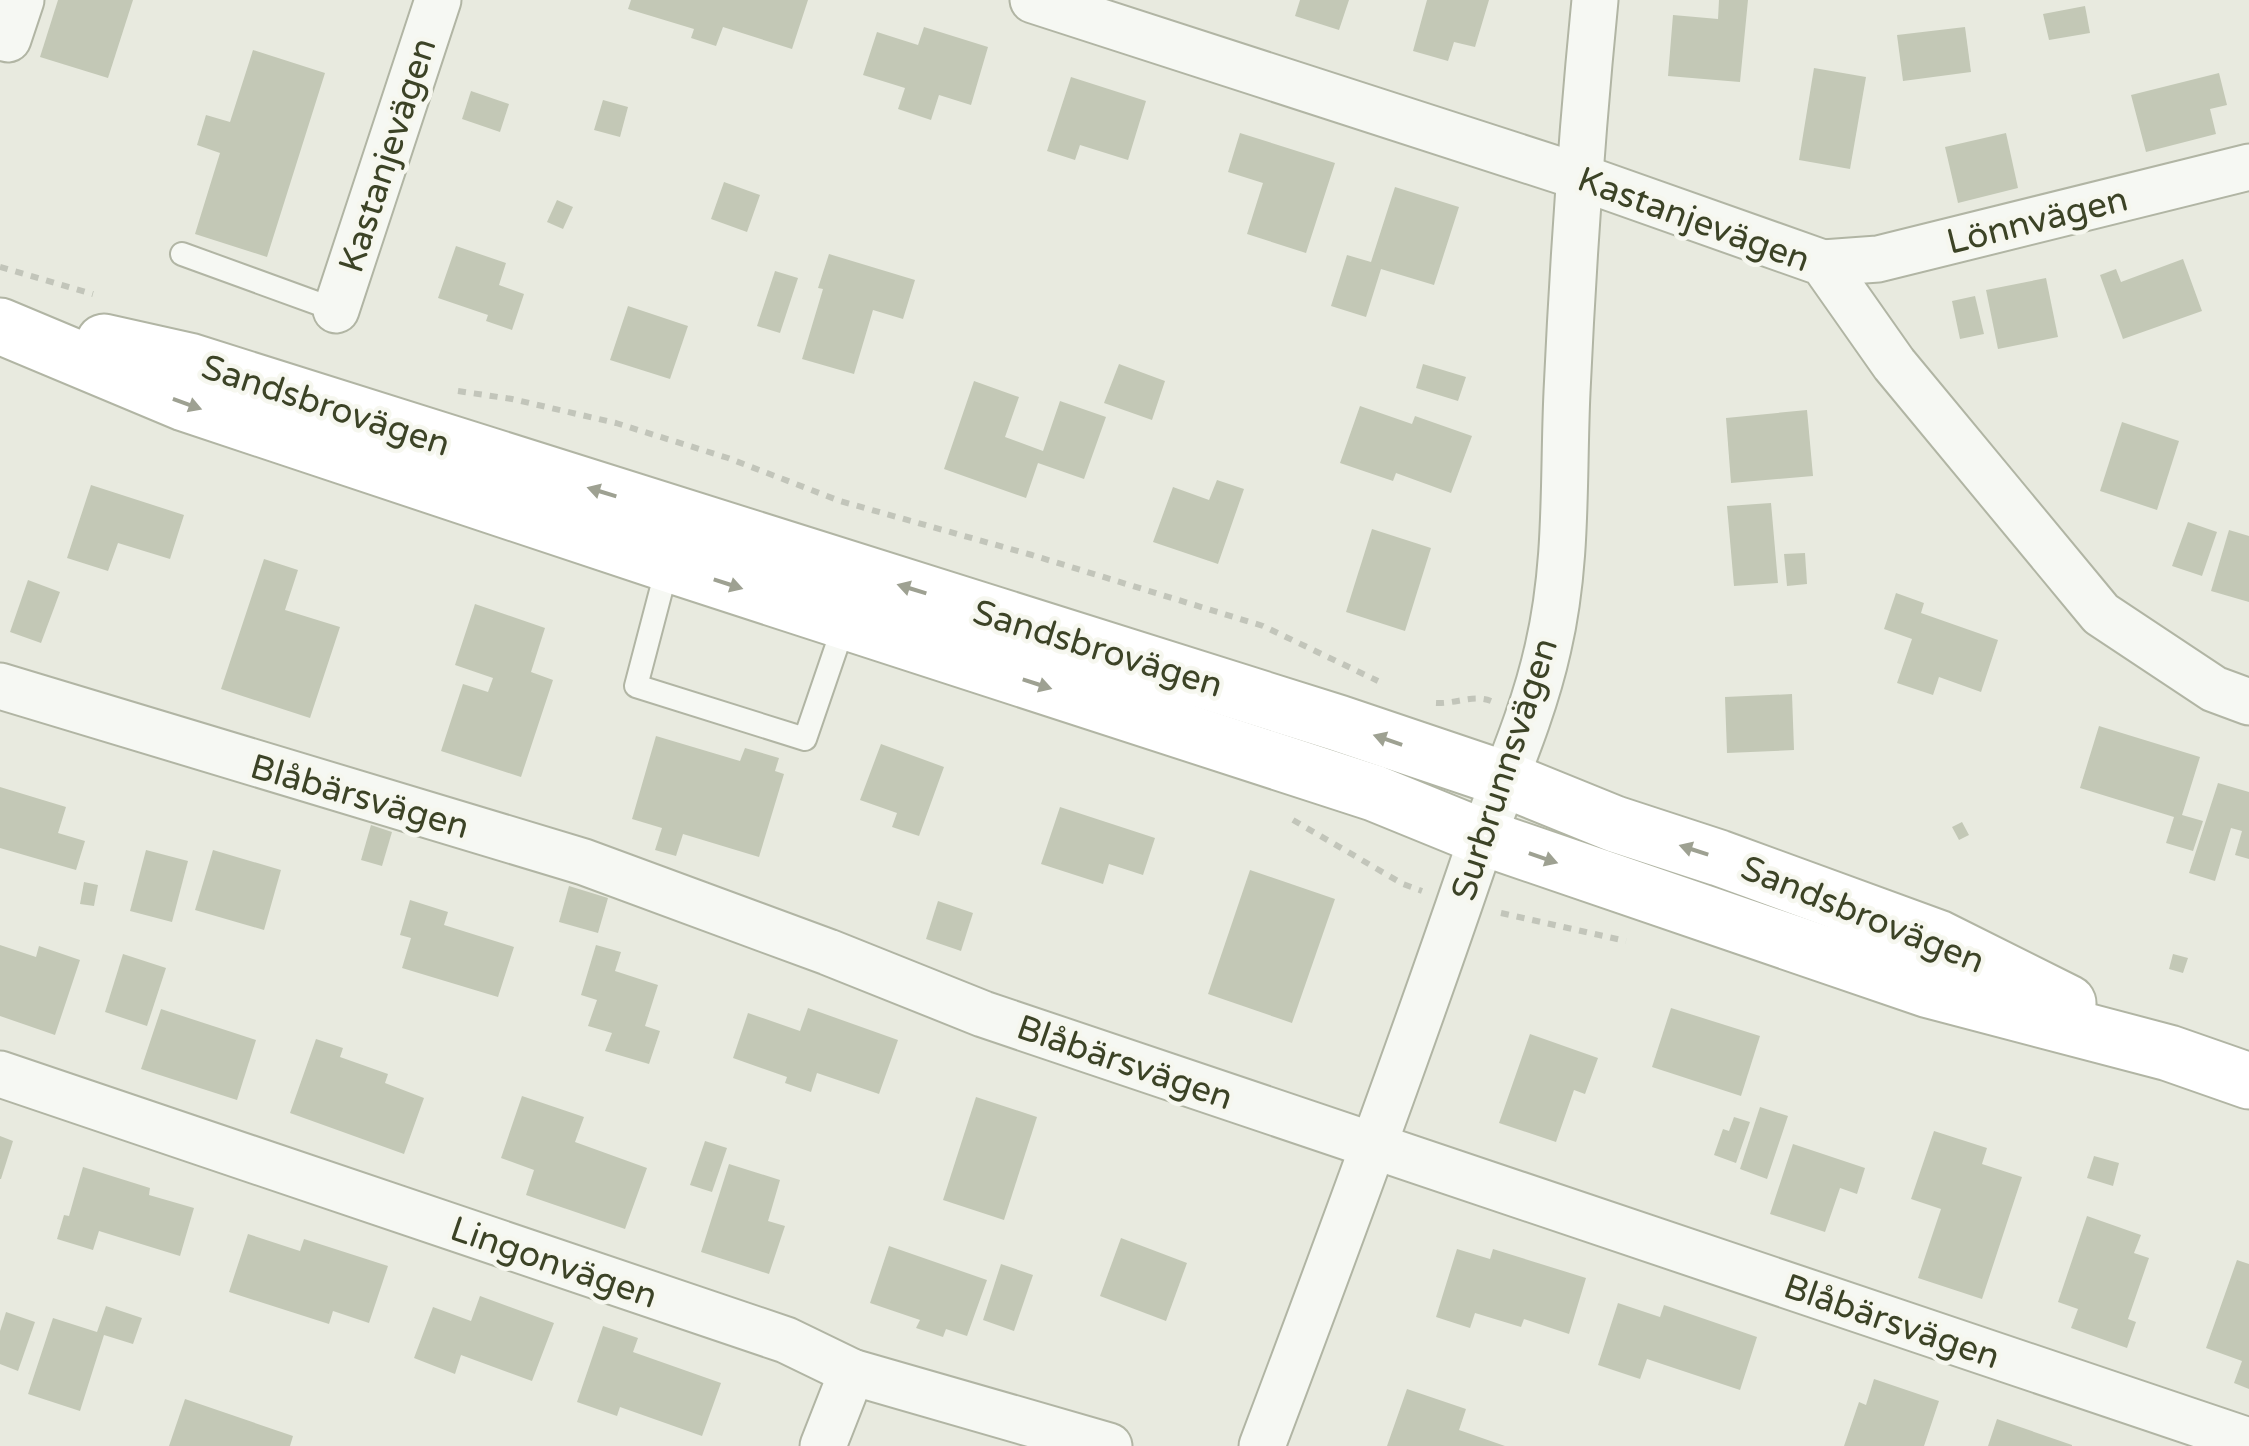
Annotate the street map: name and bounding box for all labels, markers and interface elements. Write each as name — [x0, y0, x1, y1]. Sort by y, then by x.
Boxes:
street label: Kastanjevägen — [330, 33, 446, 278]
street label: Kastanjevägen — [1572, 158, 1815, 281]
street label: Lönnvägen — [1942, 178, 2132, 264]
street label: Sandsbrovägen — [196, 346, 455, 466]
one-way arrow — [173, 397, 203, 412]
one-way arrow — [586, 484, 616, 499]
one-way arrow — [713, 577, 743, 592]
one-way arrow — [896, 581, 926, 596]
street label: Sandsbrovägen — [968, 591, 1228, 707]
street label: Surbrunnsvägen — [1443, 633, 1567, 906]
one-way arrow — [1023, 677, 1053, 692]
one-way arrow — [1373, 732, 1403, 747]
street label: Blåbärsvägen — [246, 746, 474, 848]
one-way arrow — [1679, 841, 1709, 856]
street label: Sandsbrovägen — [1735, 847, 1990, 983]
one-way arrow — [1528, 851, 1558, 866]
street label: Blåbärsvägen — [1011, 1006, 1238, 1119]
street label: Lingonvägen — [445, 1208, 663, 1318]
street label: Blåbärsvägen — [1778, 1265, 2005, 1378]

